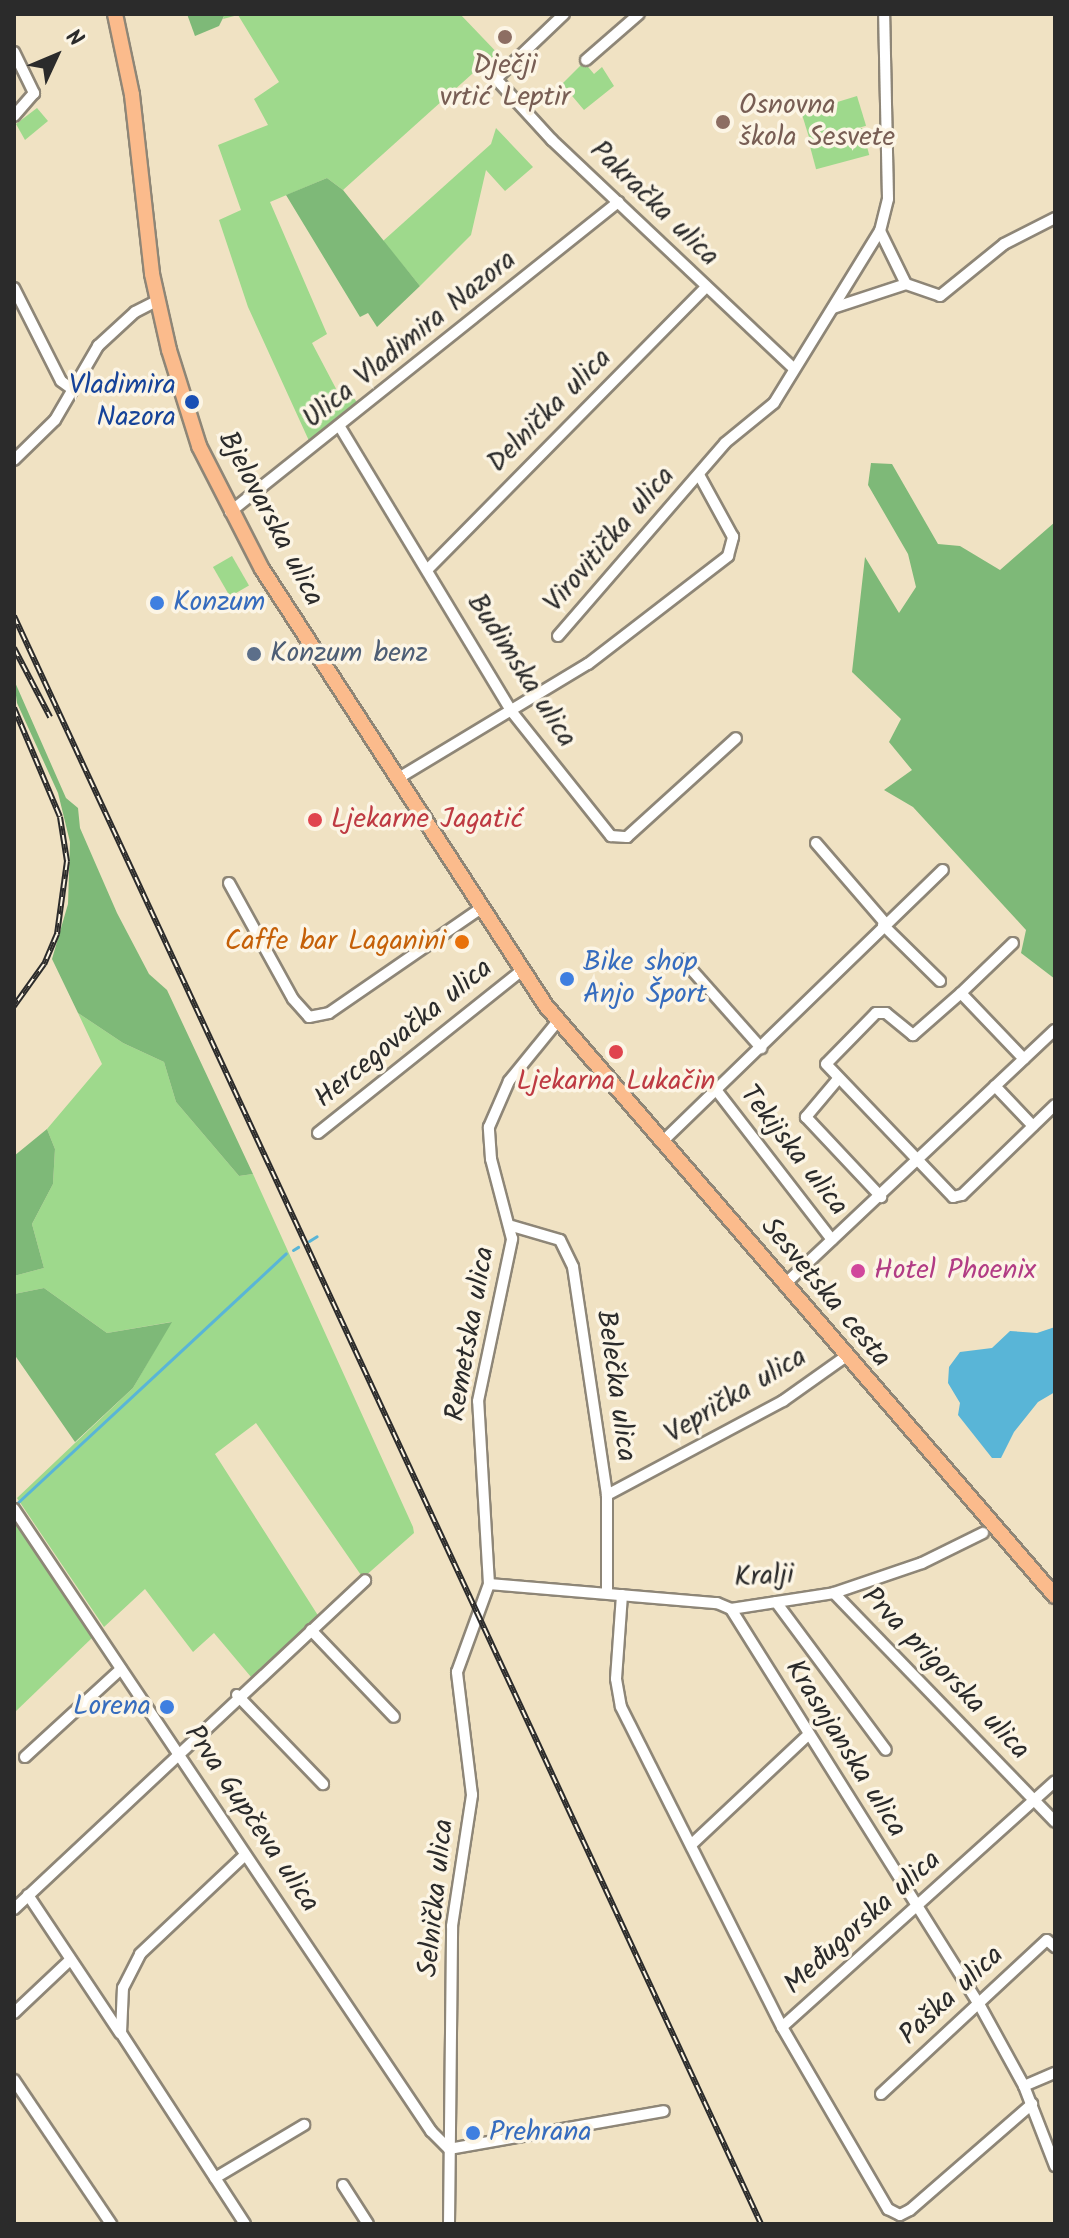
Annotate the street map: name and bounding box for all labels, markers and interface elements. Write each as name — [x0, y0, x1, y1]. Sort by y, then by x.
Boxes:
north arrow — [16, 16, 96, 96]
text: N — [56, 22, 91, 56]
marker: Dječji vrtić Leptir — [496, 28, 514, 46]
place label: Dječji vrtić Leptir — [440, 49, 570, 115]
place label: Osnovna škola Sesvete — [739, 89, 895, 155]
marker: Osnovna škola Sesvete — [714, 113, 732, 131]
street label: Pakračka ulica — [582, 134, 726, 274]
street label: Ulica Vladimira Nazora — [297, 244, 523, 436]
street label: Delnička ulica — [481, 342, 619, 480]
place label: Vladimira Nazora — [69, 369, 176, 435]
marker: Vladimira Nazora — [183, 393, 201, 411]
street label: Bjelovarska ulica — [210, 426, 330, 612]
street label: Virovitička ulica — [538, 460, 682, 620]
place label: Konzum — [173, 586, 265, 620]
street label: Budimska ulica — [459, 588, 583, 754]
marker: Konzum — [148, 594, 166, 612]
place label: Konzum benz — [270, 637, 428, 671]
marker: Konzum benz — [245, 645, 263, 663]
place label: Ljekarne Jagatić — [331, 803, 523, 837]
marker: Ljekarne Jagatić — [306, 811, 324, 829]
place label: Caffe bar Laganini — [225, 925, 446, 959]
marker: Caffe bar Laganini — [453, 933, 471, 951]
place label: Bike shop Anjo Šport — [583, 946, 707, 1012]
street label: Hercegovačka ulica — [308, 952, 500, 1116]
marker: Bike shop Anjo Šport — [558, 970, 576, 988]
marker: Ljekarna Lukačin — [607, 1043, 625, 1061]
place label: Ljekarna Lukačin — [517, 1065, 715, 1099]
street label: Tekijska ulica — [732, 1079, 854, 1223]
street label: Sesvetska cesta — [753, 1211, 897, 1375]
street label: Remetska ulica — [439, 1244, 503, 1424]
place label: Hotel Phoenix — [874, 1254, 1036, 1288]
marker: Hotel Phoenix — [849, 1262, 867, 1280]
street label: Belečka ulica — [588, 1308, 642, 1464]
street label: Veprička ulica — [659, 1341, 813, 1451]
street label: Kralji — [733, 1559, 795, 1595]
street label: Prva prigorska ulica — [854, 1581, 1036, 1767]
street label: Krasnjanska ulica — [777, 1654, 913, 1844]
place label: Lorena — [73, 1690, 151, 1724]
marker: Lorena — [158, 1698, 176, 1716]
street label: Prva Gupčeva ulica — [176, 1719, 326, 1919]
street label: Selnička ulica — [412, 1817, 462, 1979]
street label: Međugorska ulica — [778, 1844, 948, 2002]
street label: Paška ulica — [893, 1939, 1011, 2053]
place label: Prehrana — [489, 2116, 592, 2150]
marker: Prehrana — [464, 2124, 482, 2142]

